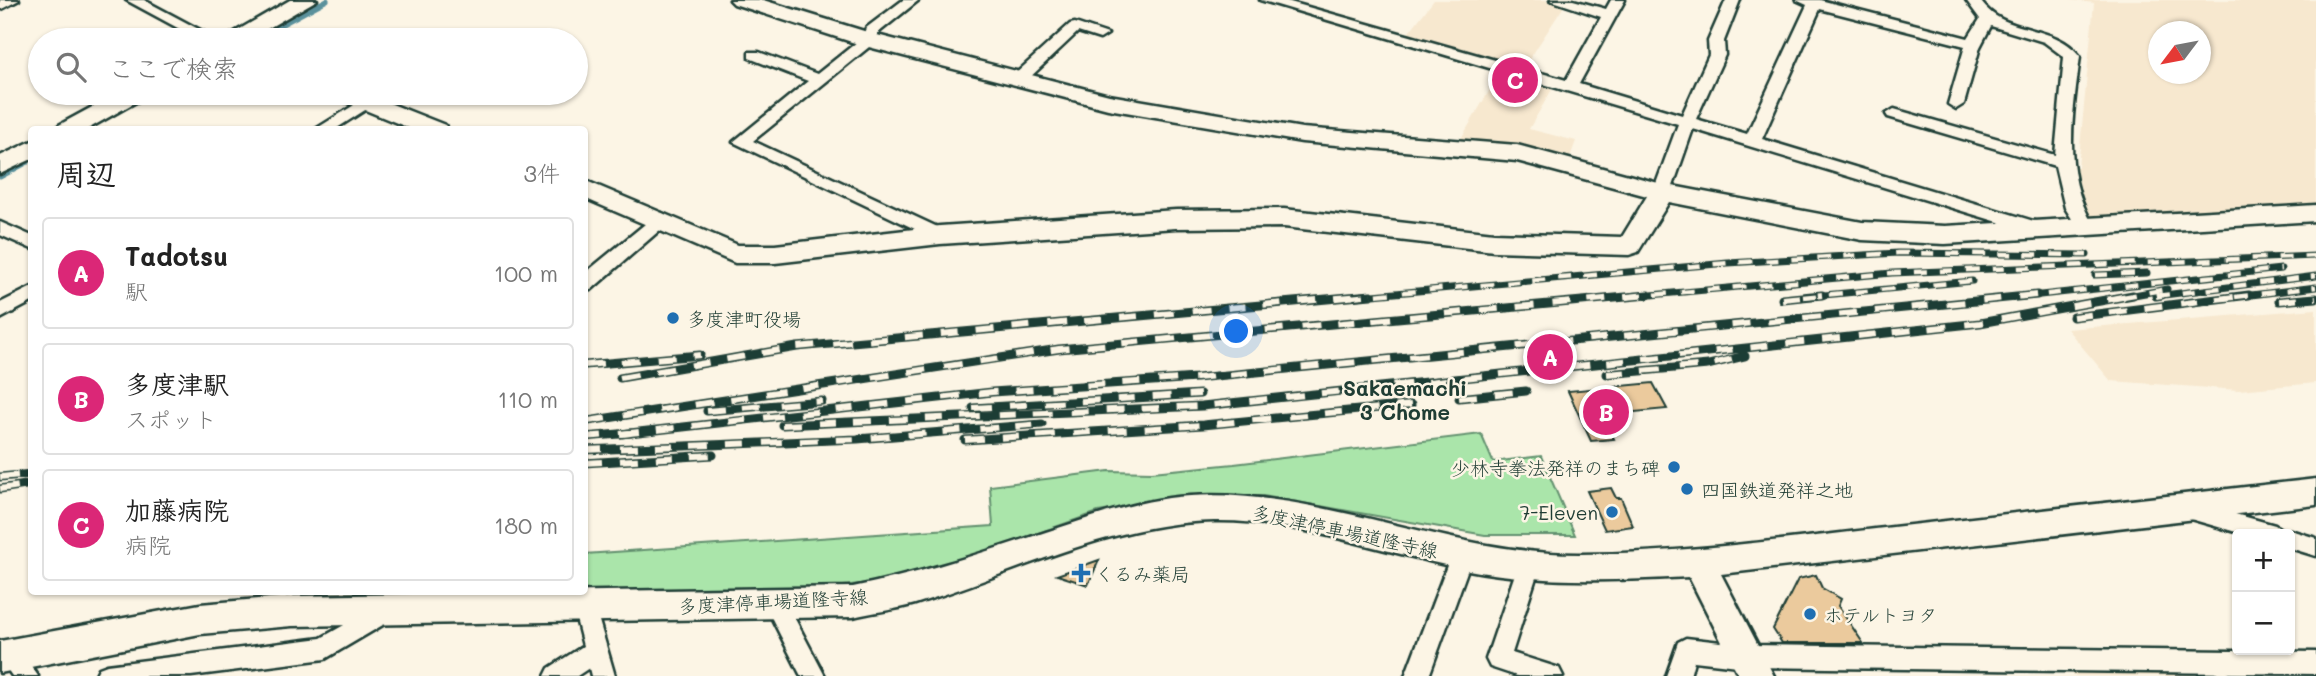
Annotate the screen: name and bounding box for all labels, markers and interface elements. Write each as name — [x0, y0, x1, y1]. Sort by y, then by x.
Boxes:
north arrow — [2148, 21, 2211, 84]
search box — [28, 28, 588, 105]
icon: search — [52, 48, 90, 86]
text: ここで検索 — [108, 51, 238, 85]
pin: C — [1492, 54, 1538, 106]
text: 周辺 — [56, 153, 116, 193]
text: 3件 — [524, 158, 560, 188]
text: Tadotsu — [125, 239, 228, 273]
text: A — [73, 258, 89, 288]
text: 100 m — [494, 258, 558, 288]
text: 駅 — [125, 276, 148, 306]
place label: 多度津町役場 — [687, 306, 801, 331]
marker: 多度津町役場 — [665, 310, 681, 326]
your location — [1219, 314, 1253, 348]
pin: A — [1527, 331, 1573, 383]
text: 多度津駅 — [125, 367, 229, 401]
district label: Sakaemachi 3 Chome — [1343, 374, 1467, 425]
text: B — [73, 384, 89, 414]
text: 110 m — [498, 384, 558, 414]
pin: B — [1583, 386, 1629, 438]
text: スポット — [125, 404, 217, 434]
place label: 少林寺拳法発祥のまち碑 — [1451, 455, 1660, 480]
marker: 少林寺拳法発祥のまち碑 — [1666, 459, 1682, 475]
place label: 四国鉄道発祥之地 — [1701, 477, 1853, 502]
marker: 四国鉄道発祥之地 — [1679, 481, 1695, 497]
text: 加藤病院 — [125, 493, 229, 527]
street label: 多度津停車場道隆寺線 — [1249, 499, 1441, 563]
place label: 7-Eleven — [1520, 500, 1598, 525]
marker: 7-Eleven — [1604, 504, 1620, 520]
text: C — [72, 510, 90, 540]
text: 180 m — [494, 510, 558, 540]
map controls — [2232, 529, 2295, 655]
button: + — [2232, 529, 2295, 592]
text: 病院 — [125, 530, 171, 560]
place label: くるみ薬局 — [1095, 561, 1190, 586]
marker: くるみ薬局 — [1073, 565, 1089, 581]
street label: 多度津停車場道隆寺線 — [677, 584, 869, 618]
button: − — [2232, 592, 2295, 655]
place label: ホテルトヨタ — [1824, 602, 1937, 627]
marker: ホテルトヨタ — [1802, 606, 1818, 622]

